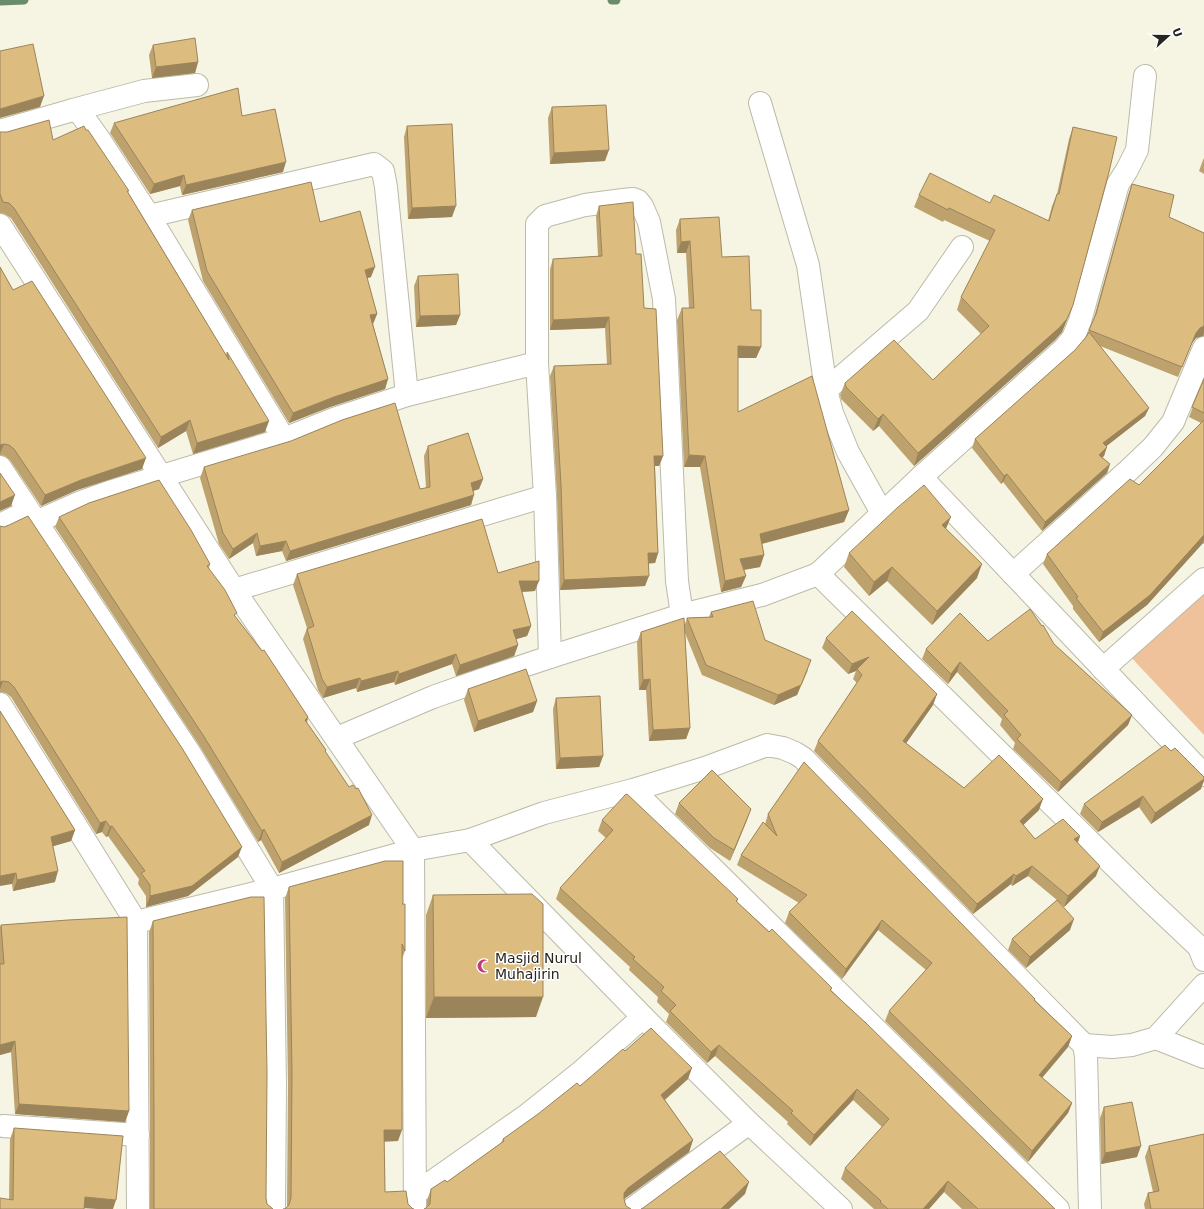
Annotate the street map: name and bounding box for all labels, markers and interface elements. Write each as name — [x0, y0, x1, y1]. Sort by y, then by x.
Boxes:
north arrow — [1148, 16, 1188, 56]
text: U — [1169, 26, 1185, 39]
place label: Masjid Nurul Muhajirin — [495, 950, 582, 982]
mosque icon: Masjid Nurul Muhajirin — [476, 958, 492, 974]

